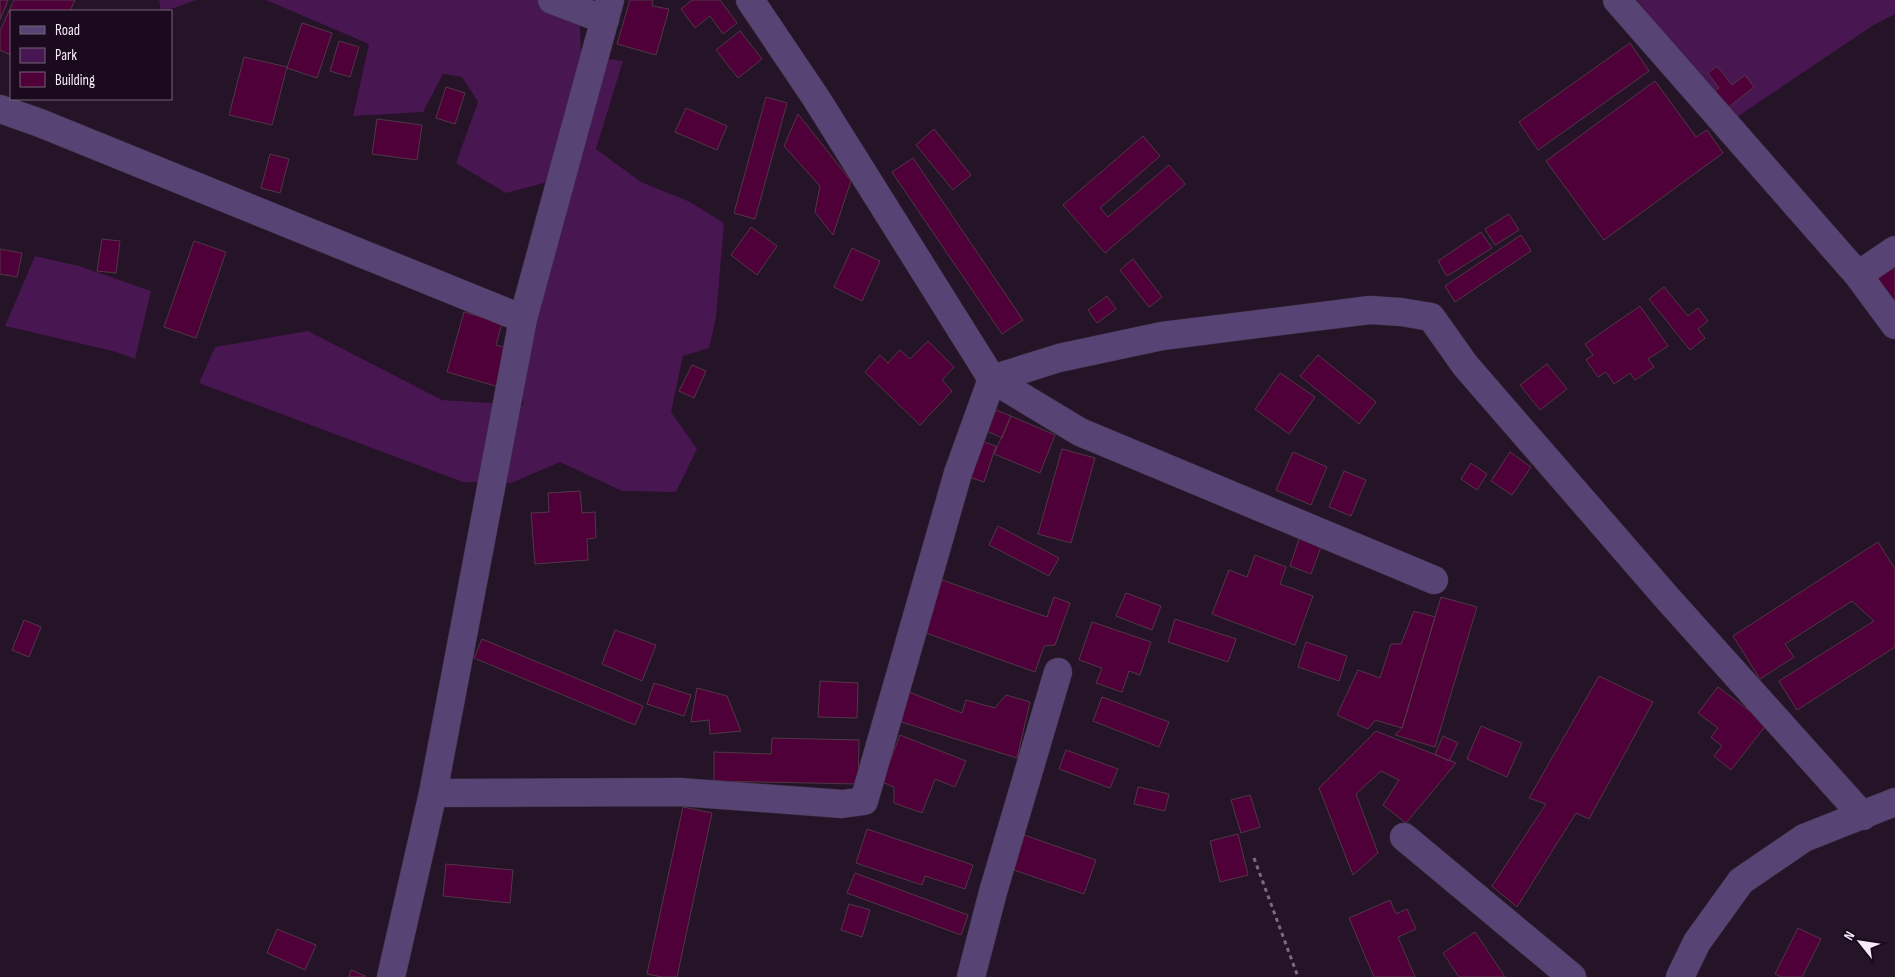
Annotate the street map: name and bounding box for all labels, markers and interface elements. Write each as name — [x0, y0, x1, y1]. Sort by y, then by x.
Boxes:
legend — [10, 10, 172, 100]
text: Road — [55, 21, 80, 40]
text: Park — [55, 46, 77, 65]
text: Building — [55, 71, 95, 90]
north arrow — [1835, 917, 1885, 967]
text: N — [1840, 928, 1858, 943]

